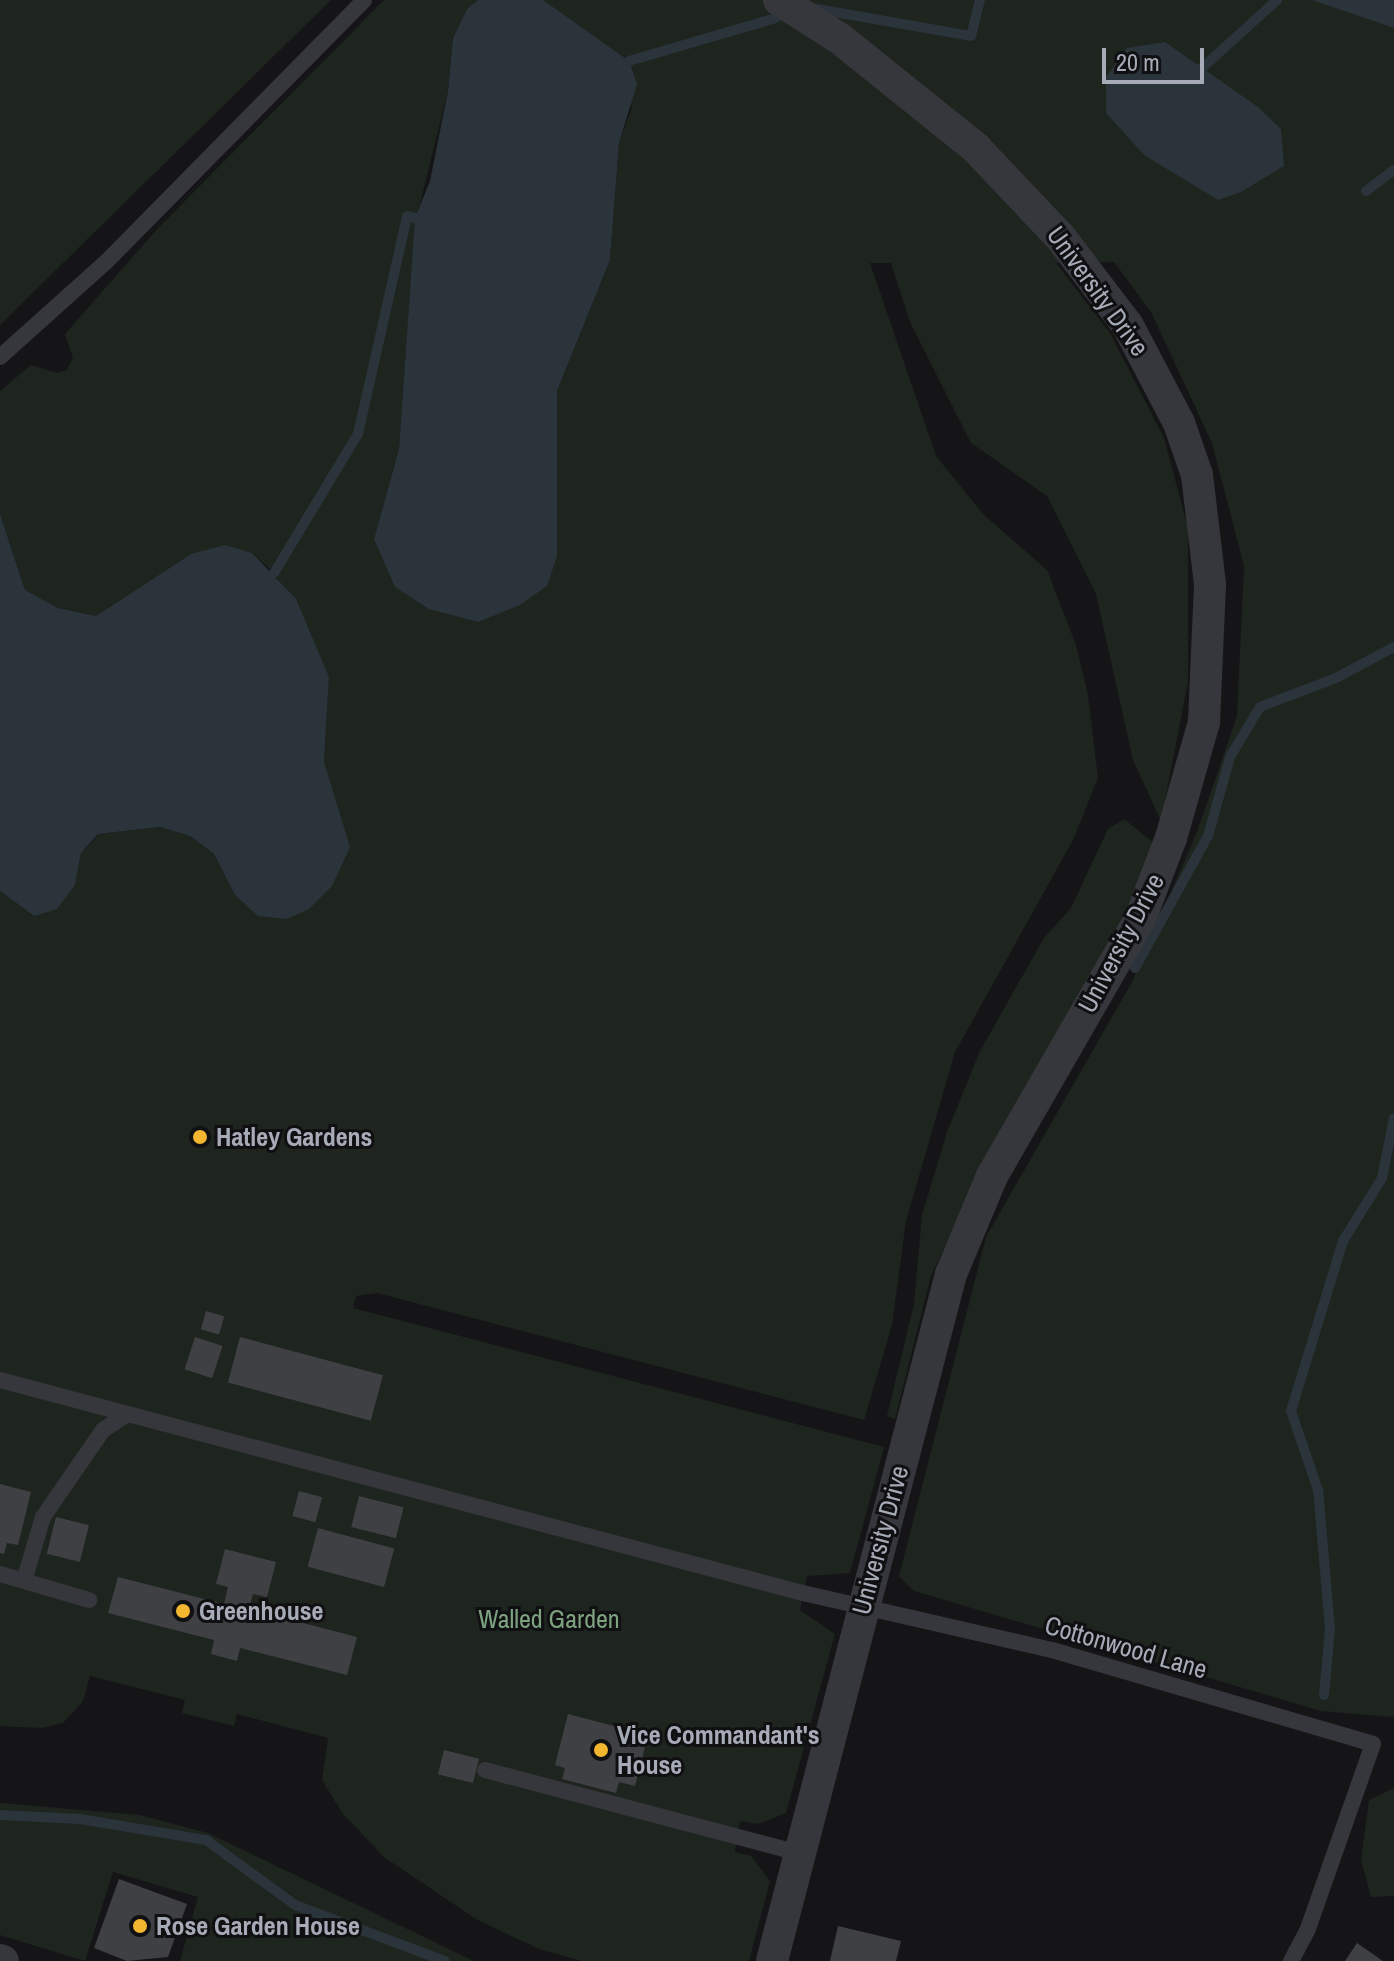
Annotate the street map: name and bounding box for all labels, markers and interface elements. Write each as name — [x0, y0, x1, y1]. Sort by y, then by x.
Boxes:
scale bar — [1106, 32, 1208, 82]
text: 20 m — [1116, 46, 1160, 78]
street label: University Drive — [1040, 220, 1156, 362]
street label: University Drive — [1071, 868, 1171, 1018]
place label: Hatley Gardens — [216, 1121, 372, 1153]
marker: Hatley Gardens — [191, 1128, 209, 1146]
street label: University Drive — [845, 1462, 915, 1618]
place label: Greenhouse — [199, 1595, 323, 1627]
marker: Greenhouse — [174, 1602, 192, 1620]
park label: Walled Garden — [478, 1603, 620, 1635]
street label: Cottonwood Lane — [1041, 1609, 1211, 1685]
place label: Vice Commandant's House — [617, 1719, 820, 1780]
marker: Vice Commandant's House — [592, 1741, 610, 1759]
place label: Rose Garden House — [156, 1910, 360, 1942]
marker: Rose Garden House — [131, 1917, 149, 1935]

